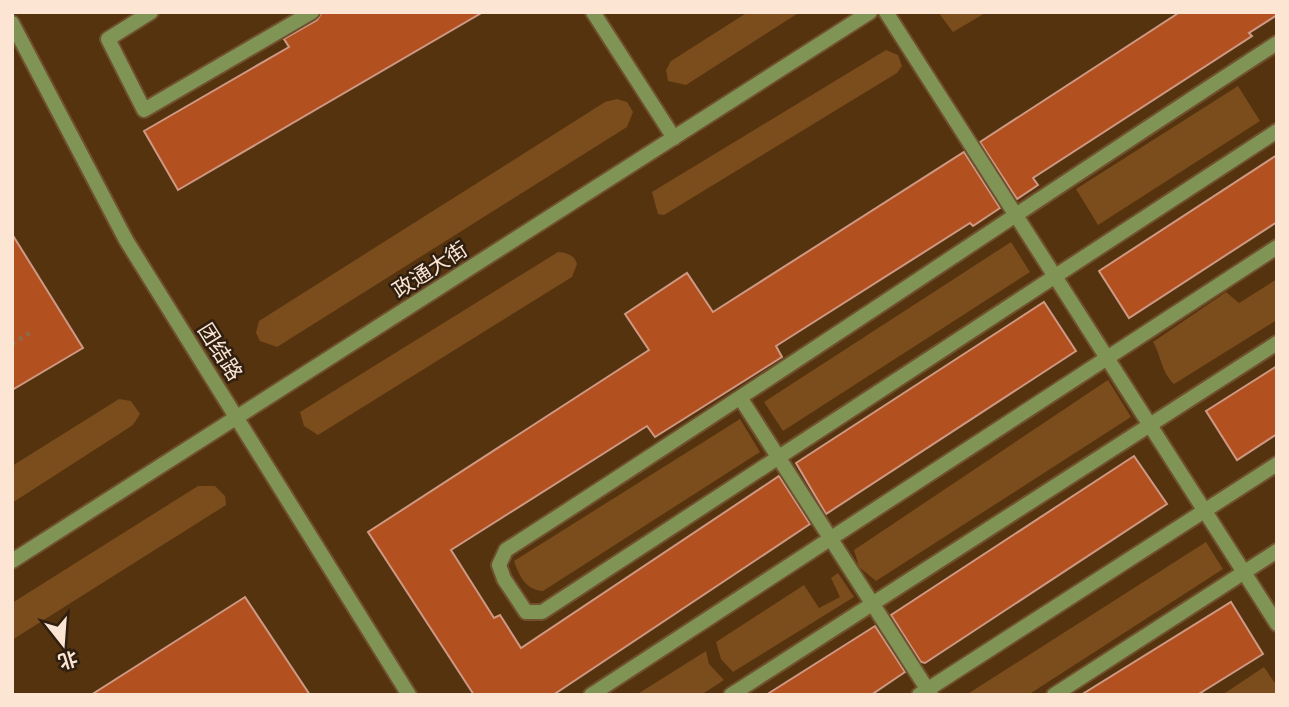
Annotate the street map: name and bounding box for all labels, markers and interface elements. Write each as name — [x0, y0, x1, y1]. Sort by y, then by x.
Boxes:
street label: 政通大街 — [387, 235, 473, 305]
street label: 团结路 — [191, 317, 249, 386]
north arrow — [28, 609, 98, 679]
text: 北 — [55, 644, 81, 675]

